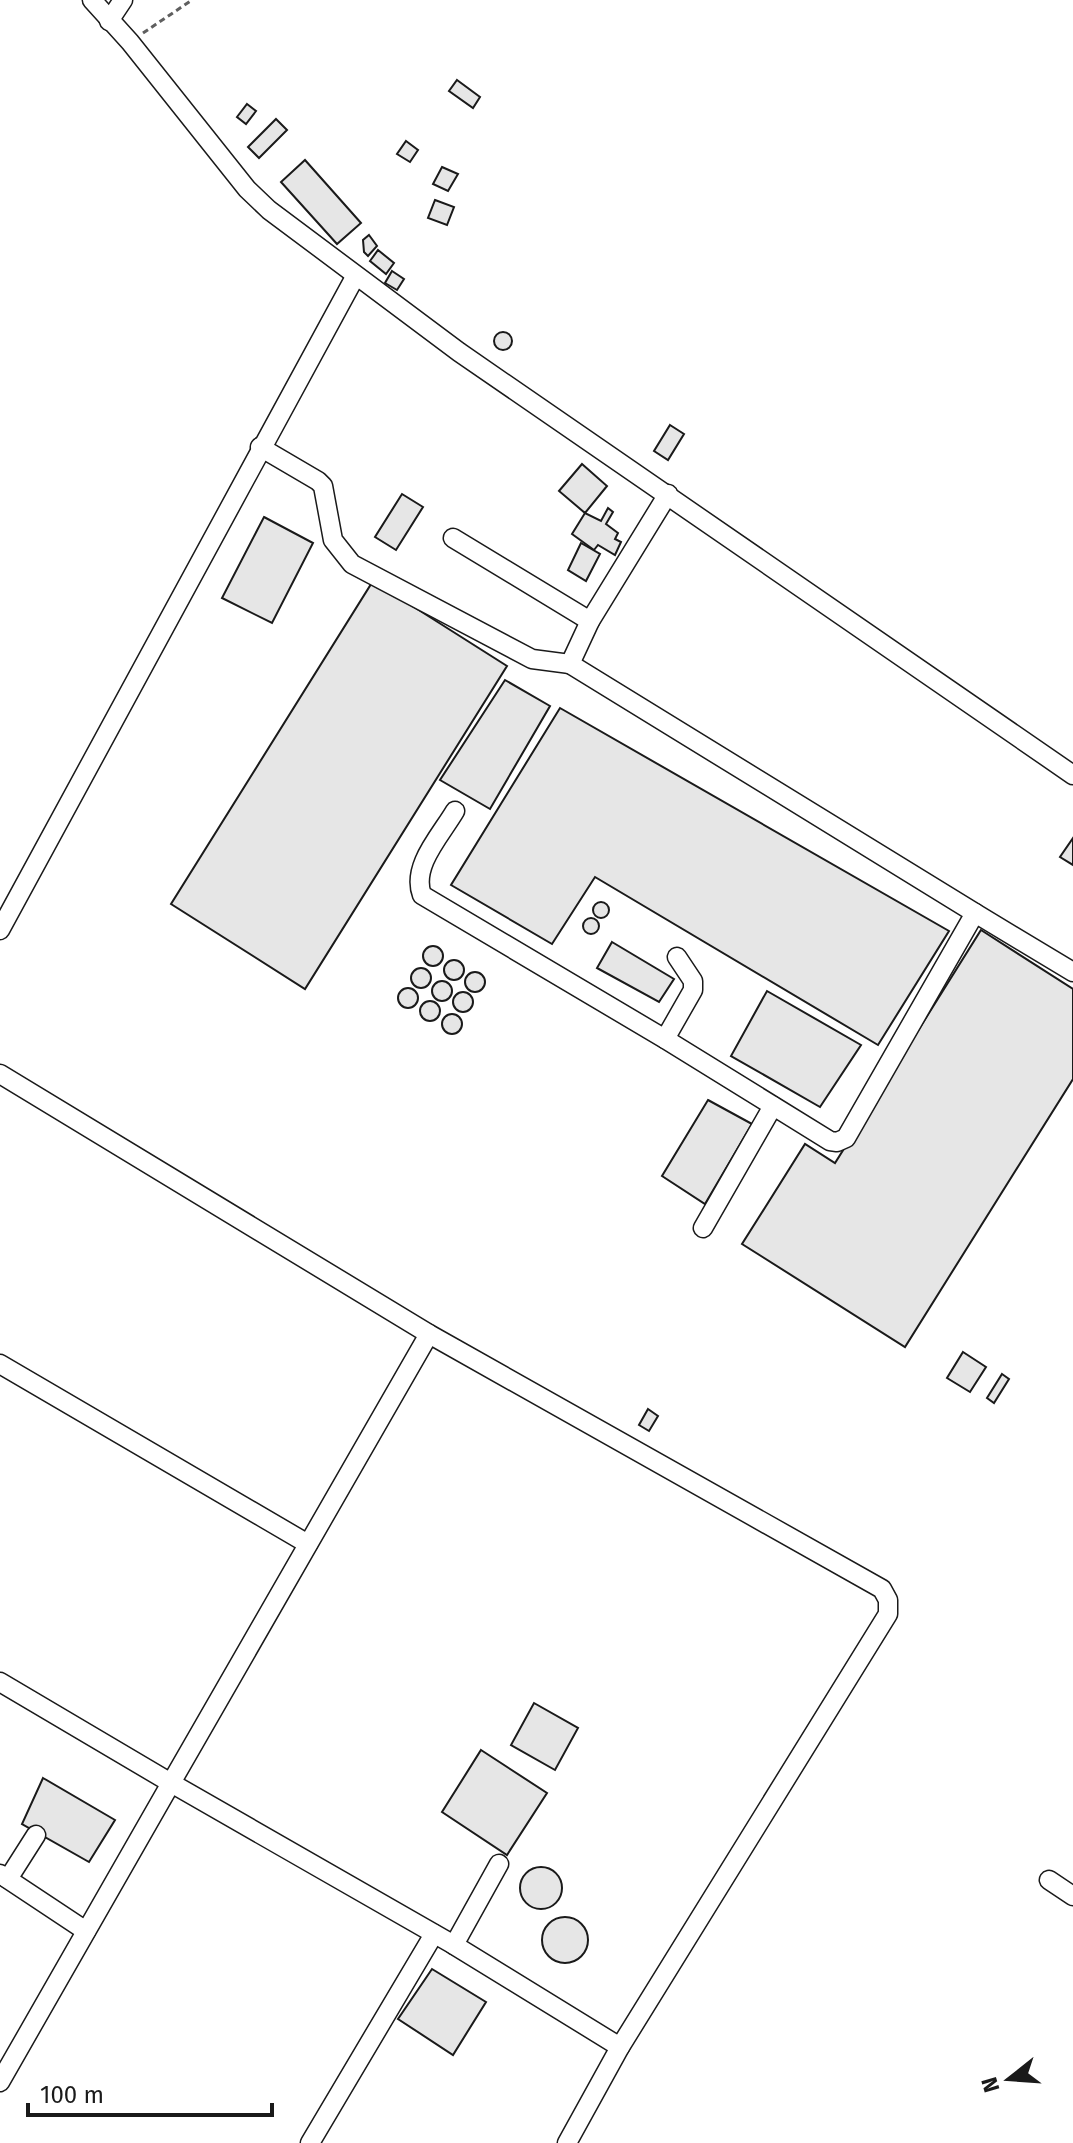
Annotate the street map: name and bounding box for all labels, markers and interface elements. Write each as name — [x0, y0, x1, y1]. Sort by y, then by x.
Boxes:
north arrow — [969, 2039, 1049, 2119]
scale bar — [28, 2067, 272, 2117]
text: N — [975, 2074, 1005, 2096]
text: 100 m — [40, 2081, 104, 2109]

